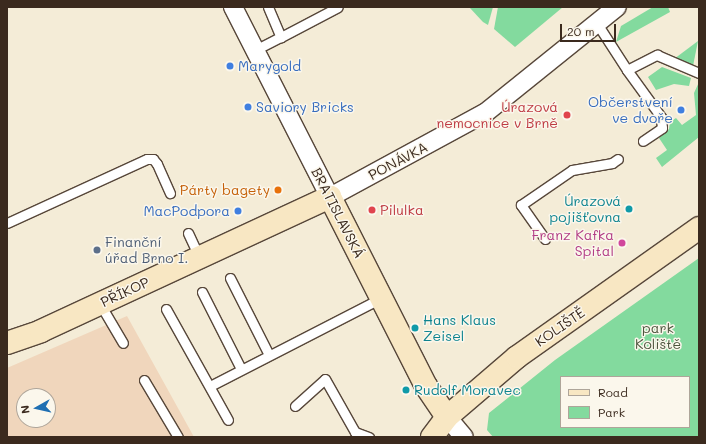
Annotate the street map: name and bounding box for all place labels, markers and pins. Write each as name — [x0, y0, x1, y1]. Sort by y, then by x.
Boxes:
place label: Marygold — [238, 58, 301, 74]
marker: Marygold — [225, 61, 235, 71]
place label: Občerstvení ve dvoře — [588, 94, 673, 126]
place label: Saviory Bricks — [256, 99, 354, 115]
place label: Úrazová nemocnice v Brně — [436, 99, 558, 132]
marker: Saviory Bricks — [243, 102, 253, 112]
marker: Občerstvení ve dvoře — [676, 105, 686, 115]
marker: Úrazová nemocnice v Brně — [561, 109, 573, 121]
place label: Párty bagety — [180, 182, 270, 198]
marker: Párty bagety — [273, 185, 283, 195]
place label: Úrazová pojišťovna — [550, 193, 621, 226]
place label: Pilulka — [380, 202, 424, 218]
place label: MacPodpora — [143, 203, 230, 219]
marker: Úrazová pojišťovna — [624, 204, 634, 214]
marker: Pilulka — [367, 205, 377, 215]
marker: MacPodpora — [233, 206, 243, 216]
place label: Franz Kafka Spital — [532, 227, 614, 260]
place label: Finanční úřad Brno I. — [105, 234, 188, 266]
marker: Franz Kafka Spital — [617, 238, 627, 248]
marker: Finanční úřad Brno I. — [92, 245, 102, 255]
place label: Hans Klaus Zeisel — [423, 312, 496, 344]
marker: Hans Klaus Zeisel — [410, 323, 420, 333]
place label: Rudolf Moravec — [414, 382, 521, 398]
marker: Rudolf Moravec — [401, 385, 411, 395]

